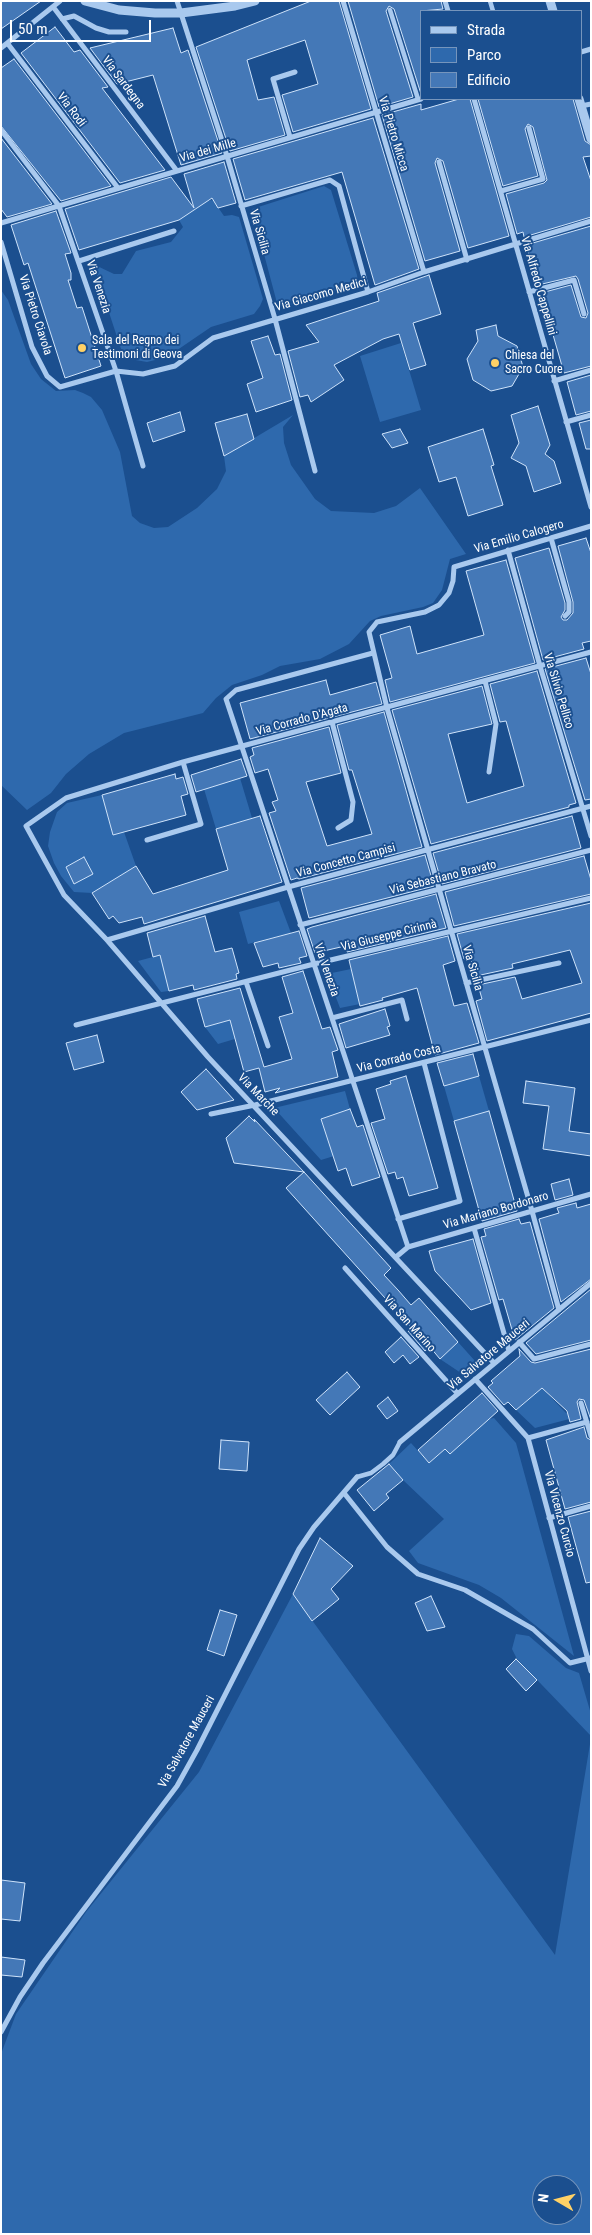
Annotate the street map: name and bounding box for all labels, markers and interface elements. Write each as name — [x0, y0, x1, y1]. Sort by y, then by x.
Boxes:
scale bar — [12, 10, 154, 42]
legend — [420, 10, 582, 100]
text: 50 m — [18, 20, 48, 38]
text: Strada — [467, 21, 505, 39]
text: Parco — [467, 46, 501, 64]
street label: Via Sardegna — [98, 54, 148, 112]
text: Edificio — [467, 71, 510, 89]
street label: Via Rodi — [53, 90, 89, 130]
street label: Via Pietro Micca — [375, 95, 411, 173]
street label: Via dei Mille — [178, 136, 238, 166]
street label: Via Sicilia — [246, 208, 272, 256]
street label: Via Alfredo Cappellini — [517, 235, 559, 337]
street label: Via Venezia — [83, 258, 113, 316]
street label: Via Pietro Ciavola — [15, 273, 55, 357]
street label: Via Giacomo Medici — [274, 275, 368, 315]
place label: Sala del Regno dei Testimoni di Geova — [92, 334, 182, 362]
marker: Sala del Regno dei Testimoni di Geova — [76, 342, 88, 354]
place label: Chiesa del Sacro Cuore — [505, 349, 563, 377]
marker: Chiesa del Sacro Cuore — [489, 357, 501, 369]
street label: Via Emilio Calogero — [473, 517, 565, 557]
street label: Via Silvio Pellico — [540, 651, 576, 731]
street label: Via Corrado D'Agata — [254, 701, 350, 739]
street label: Via Concetto Campisi — [295, 841, 397, 881]
street label: Via Sebastiano Bravato — [388, 858, 498, 898]
street label: Via Giuseppe Cirinnà — [340, 917, 438, 955]
street label: Via Venezia — [310, 942, 342, 998]
street label: Via Sicilia — [459, 944, 485, 992]
street label: Via Corrado Costa — [356, 1042, 442, 1076]
street label: Via Marche — [234, 1071, 282, 1119]
street label: Via Mariano Bordonaro — [442, 1189, 550, 1233]
street label: Via San Marino — [380, 1293, 438, 1355]
street label: Via Salvatore Mauceri — [445, 1316, 533, 1394]
street label: Via Vicenzo Curcio — [541, 1469, 577, 1559]
street label: Via Salvatore Mauceri — [156, 1693, 218, 1791]
north arrow — [532, 2175, 582, 2225]
text: N — [535, 2193, 552, 2203]

